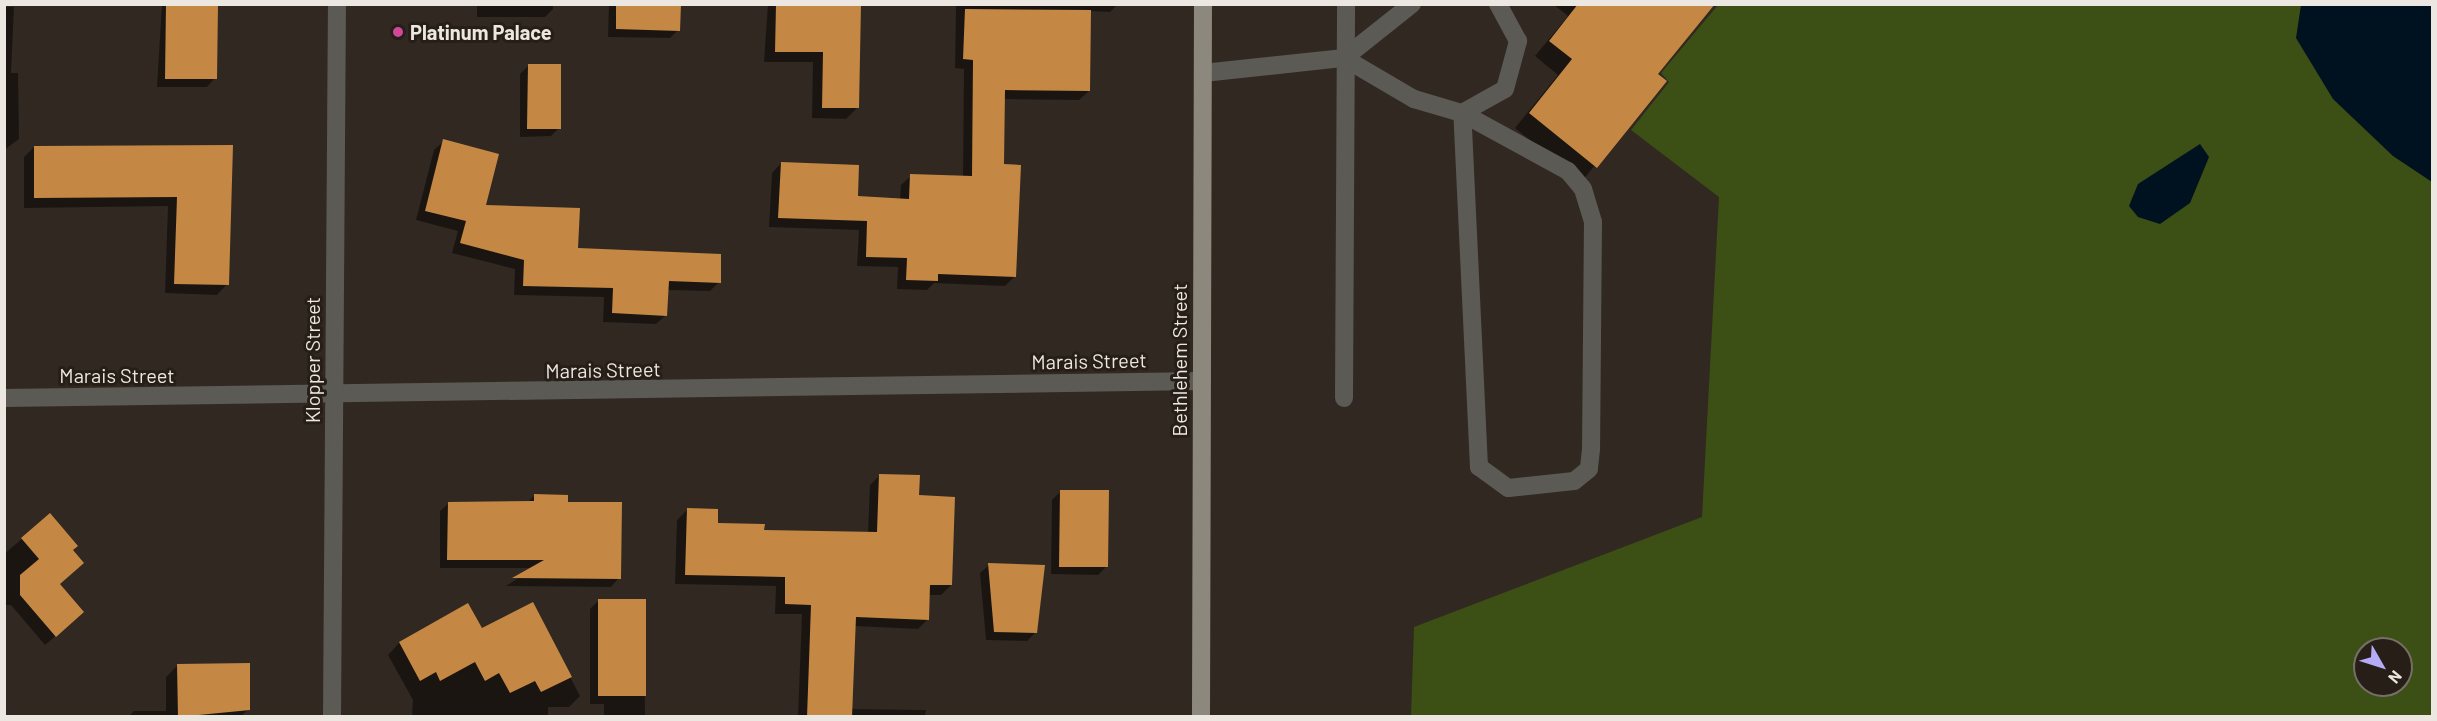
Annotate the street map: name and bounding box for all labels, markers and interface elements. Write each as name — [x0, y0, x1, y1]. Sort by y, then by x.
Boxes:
place label: Platinum Palace — [410, 20, 552, 44]
marker: Platinum Palace — [391, 25, 405, 39]
street label: Bethlehem Street — [1167, 284, 1191, 436]
street label: Klopper Street — [300, 297, 324, 423]
street label: Marais Street — [1031, 348, 1147, 374]
street label: Marais Street — [545, 357, 661, 383]
street label: Marais Street — [59, 363, 175, 387]
north arrow — [2353, 637, 2413, 697]
text: N — [2385, 667, 2407, 687]

